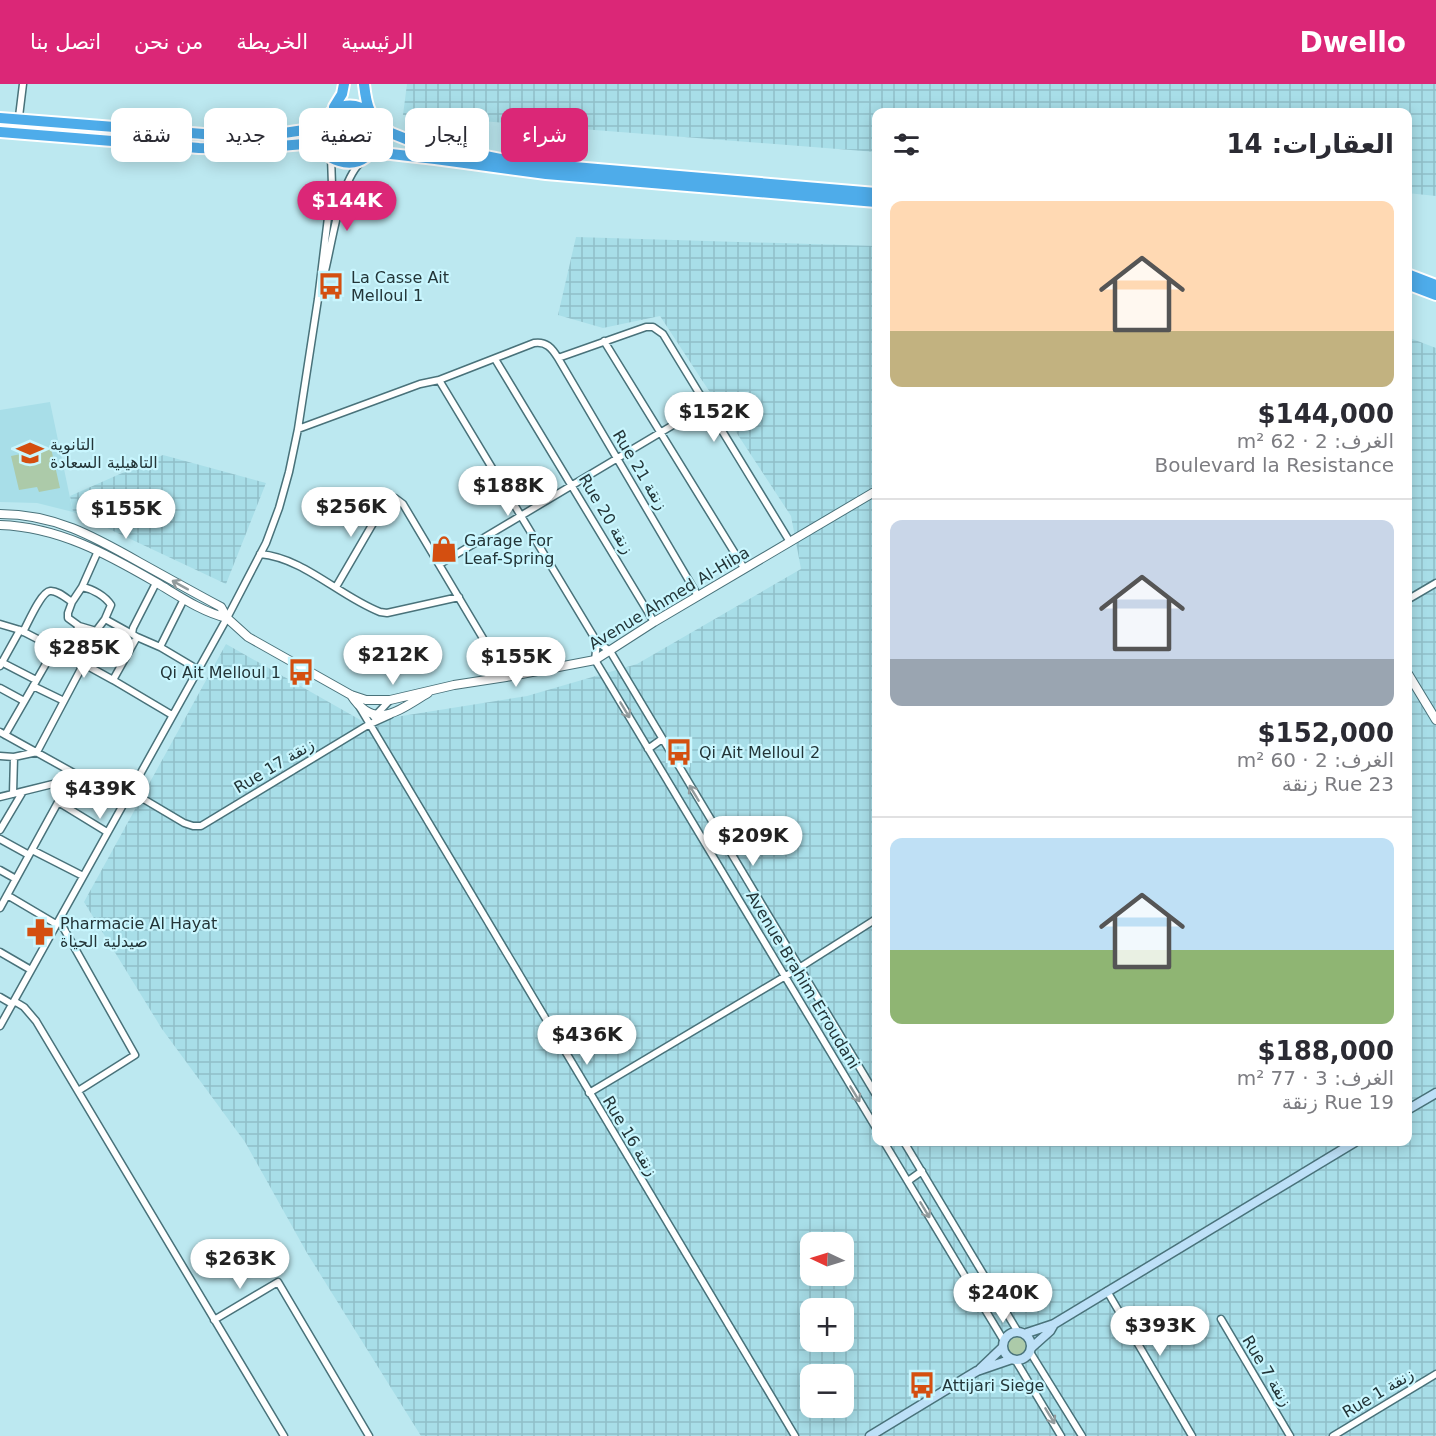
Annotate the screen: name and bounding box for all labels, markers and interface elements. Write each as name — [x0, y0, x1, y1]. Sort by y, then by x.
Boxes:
text: Dwello — [1299, 26, 1406, 59]
text: اتصل بنا — [30, 30, 101, 54]
text: من نحن — [134, 30, 203, 54]
text: الخريطة — [236, 30, 308, 54]
text: الرئيسية — [341, 30, 413, 54]
chip: شقة — [111, 108, 192, 162]
chip: جديد — [204, 108, 287, 162]
chip: تصفية — [299, 108, 393, 162]
chip: إيجار — [405, 108, 489, 162]
chip: شراء — [501, 108, 588, 162]
icon: filters — [890, 128, 923, 161]
text: العقارات: 14 — [1227, 129, 1394, 159]
pin: $144K — [305, 181, 389, 232]
text: $144K — [311, 188, 383, 212]
icon: home — [1088, 240, 1196, 348]
place label: La Casse Ait Melloul 1 — [351, 268, 449, 305]
bus stop icon: La Casse Ait Melloul 1 — [316, 271, 346, 301]
pin: $152K — [672, 392, 756, 443]
text: $152K — [678, 399, 750, 423]
text: $144,000 — [1257, 399, 1394, 429]
street label: Rue 21 زنقة — [608, 427, 671, 514]
text: الغرف: 2 · 62 m² — [1237, 429, 1394, 453]
place label: التانوية التاهيلية السعادة — [50, 435, 158, 472]
school or university icon: التانوية التاهيلية السعادة — [15, 438, 45, 468]
text: Boulevard la Resistance — [1155, 453, 1394, 477]
pin: $188K — [466, 466, 550, 517]
street label: Rue 20 زنقة — [574, 471, 637, 558]
text: $188K — [472, 473, 544, 497]
pin: $256K — [309, 487, 393, 538]
pin: $155K — [84, 489, 168, 540]
text: $256K — [315, 494, 387, 518]
text: $155K — [90, 496, 162, 520]
place label: Garage For Leaf-Spring — [464, 531, 554, 568]
shop icon: Garage For Leaf-Spring — [429, 534, 459, 564]
street label: Avenue Ahmed Al-Hiba — [585, 543, 753, 653]
icon: home — [1088, 559, 1196, 667]
one-way arrow — [172, 578, 189, 590]
pin: $285K — [42, 628, 126, 679]
text: $285K — [48, 635, 120, 659]
pin: $212K — [351, 635, 435, 686]
pin: $155K — [474, 637, 558, 688]
text: $212K — [357, 642, 429, 666]
text: $155K — [480, 644, 552, 668]
bus stop icon: Qi Ait Melloul 1 — [286, 657, 316, 687]
place label: Qi Ait Melloul 1 — [160, 663, 281, 682]
one-way arrow — [619, 701, 631, 718]
text: $152,000 — [1257, 718, 1394, 748]
street label: Rue 17 زنقة — [231, 735, 318, 798]
bus stop icon: Qi Ait Melloul 2 — [664, 737, 694, 767]
place label: Qi Ait Melloul 2 — [699, 743, 820, 762]
text: الغرف: 2 · 60 m² — [1237, 748, 1394, 772]
pin: $439K — [58, 769, 142, 820]
text: Rue 23 زنقة — [1282, 772, 1394, 796]
text: $439K — [64, 776, 136, 800]
one-way arrow — [688, 785, 700, 802]
pin: $209K — [711, 816, 795, 867]
text: $209K — [717, 823, 789, 847]
icon: home — [1088, 877, 1196, 985]
street label: Avenue Brahim Erroudani — [742, 888, 864, 1072]
place label: Pharmacie Al Hayat صيدلية الحياة — [60, 914, 217, 951]
pharmacy icon: Pharmacie Al Hayat صيدلية الحياة — [25, 917, 55, 947]
pin: $436K — [545, 1015, 629, 1066]
text: $436K — [551, 1022, 623, 1046]
text: $188,000 — [1257, 1036, 1394, 1066]
text: الغرف: 3 · 77 m² — [1237, 1066, 1394, 1090]
one-way arrow — [850, 1085, 862, 1102]
text: Rue 19 زنقة — [1282, 1090, 1394, 1114]
street label: Rue 16 زنقة — [598, 1093, 661, 1180]
one-way arrow — [919, 1201, 931, 1218]
north arrow — [800, 1232, 854, 1286]
map controls — [800, 1232, 854, 1418]
pin: $263K — [198, 1239, 282, 1290]
text: $263K — [204, 1246, 276, 1270]
pin: $240K — [961, 1273, 1045, 1324]
text: $240K — [967, 1280, 1039, 1304]
button: + — [800, 1298, 854, 1352]
pin: $393K — [1118, 1306, 1202, 1357]
text: $393K — [1124, 1313, 1196, 1337]
street label: Rue 7 زنقة — [1238, 1332, 1296, 1411]
button: − — [800, 1364, 854, 1418]
street label: Rue 1 زنقة — [1339, 1364, 1418, 1422]
bus stop icon: Attijari Siege — [907, 1370, 937, 1400]
place label: Attijari Siege — [942, 1376, 1044, 1395]
one-way arrow — [1044, 1407, 1056, 1424]

